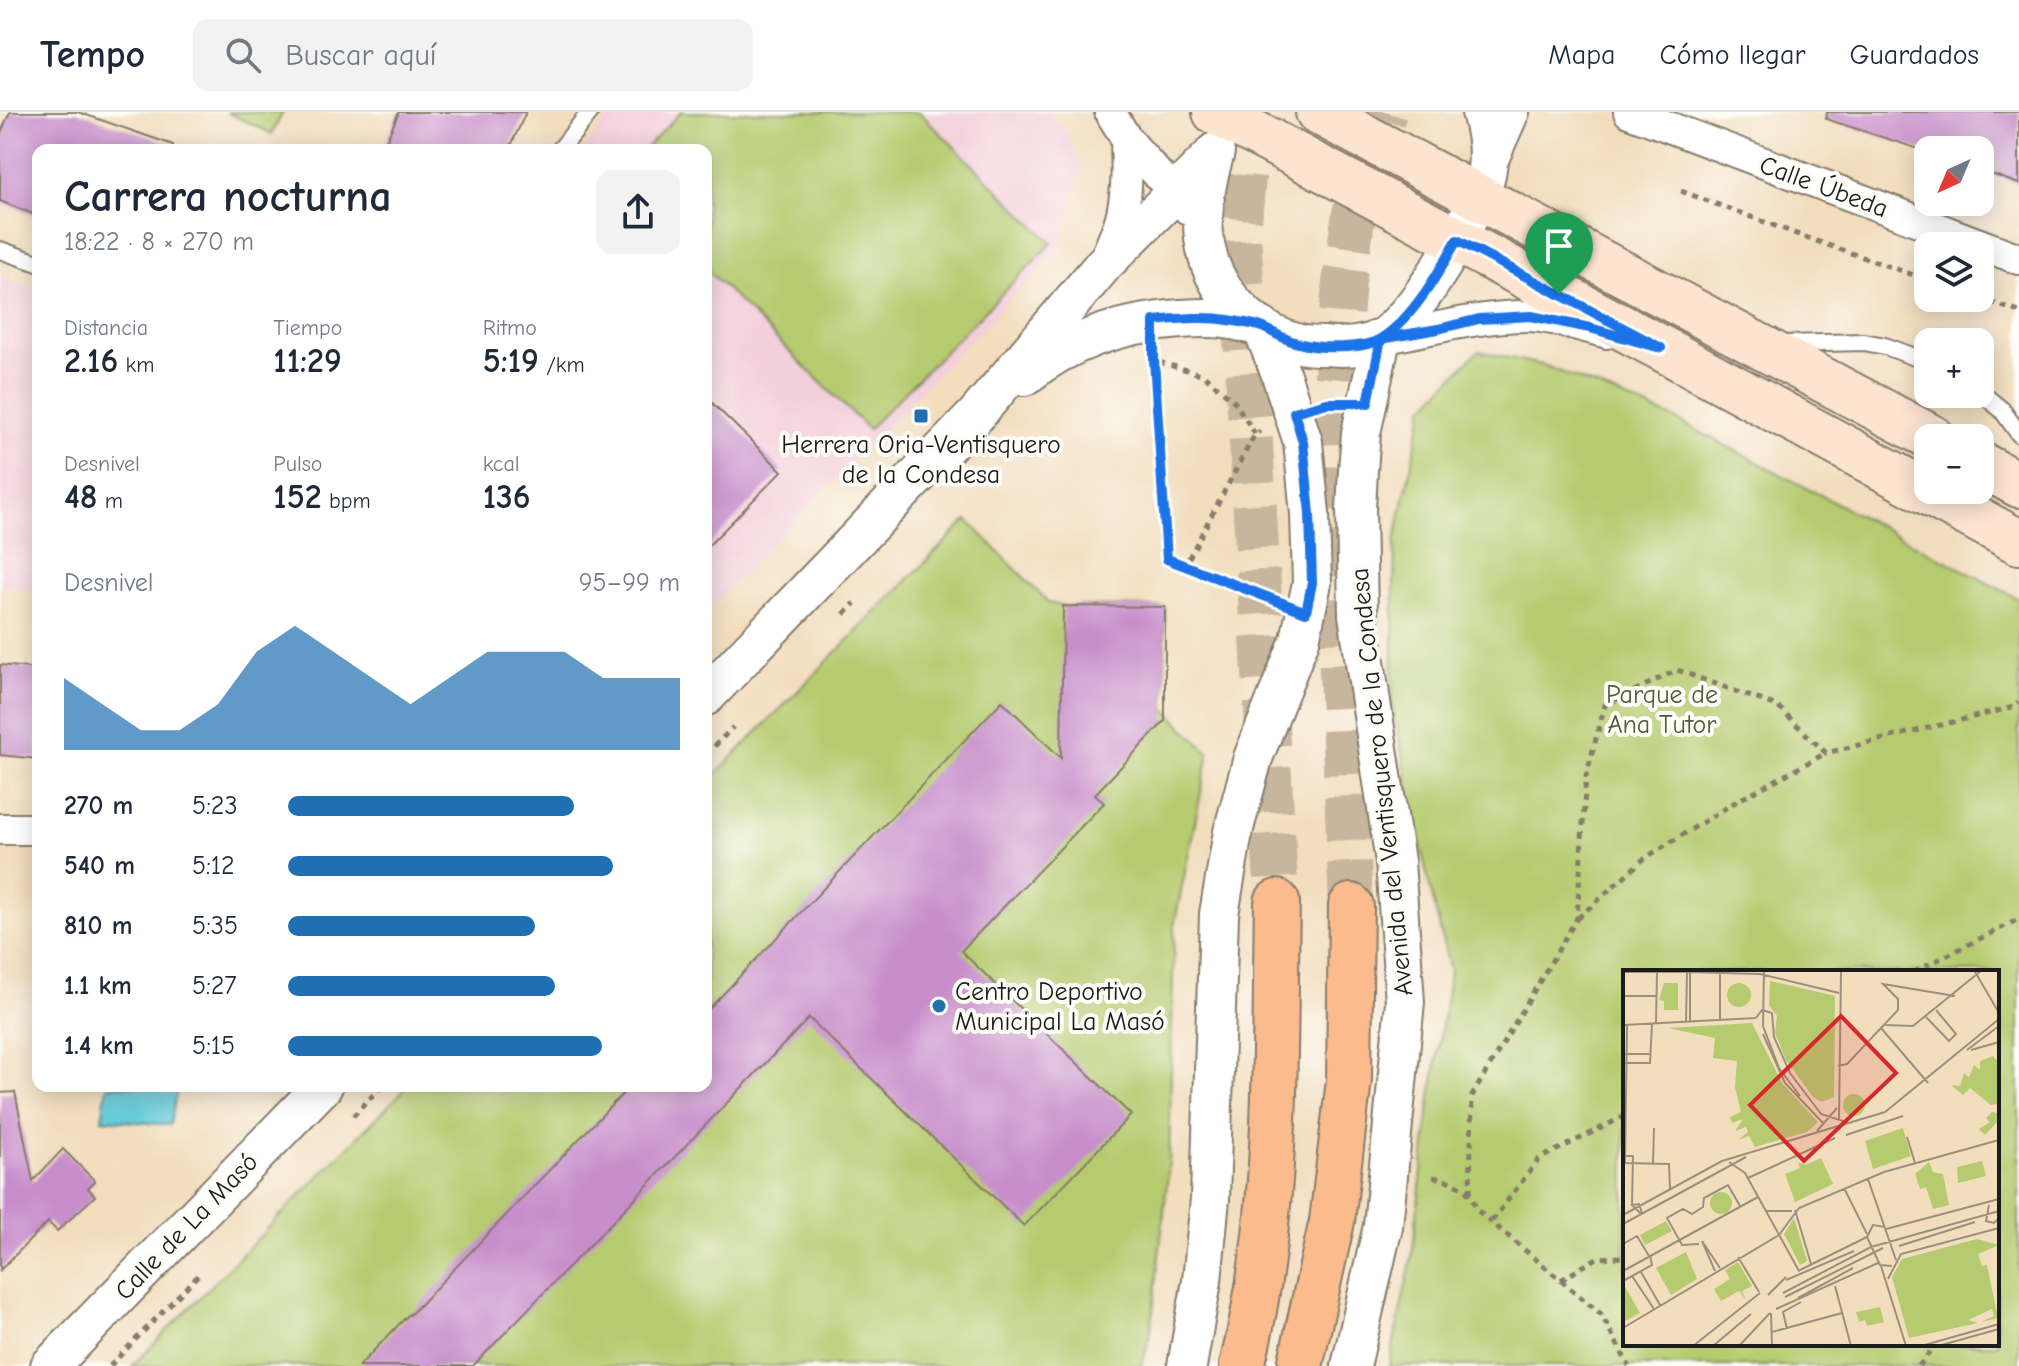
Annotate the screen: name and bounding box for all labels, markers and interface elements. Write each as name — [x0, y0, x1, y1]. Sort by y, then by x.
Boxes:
search box — [193, 19, 753, 91]
text: Tempo — [40, 33, 145, 77]
icon: search — [221, 33, 265, 77]
text: Buscar aquí — [285, 38, 437, 73]
text: Mapa — [1548, 39, 1615, 71]
text: Cómo llegar — [1659, 39, 1806, 71]
text: Guardados — [1850, 39, 1979, 71]
north arrow — [1914, 136, 1994, 216]
map controls — [1914, 136, 1994, 504]
street label: Calle Úbeda — [1755, 149, 1892, 224]
button: share — [596, 170, 680, 254]
text: Carrera nocturna — [64, 171, 392, 222]
pin — [1525, 212, 1593, 294]
icon: arrive — [1537, 224, 1581, 268]
text: 18:22 · 8 × 270 m — [64, 227, 254, 257]
button: layers — [1914, 232, 1994, 312]
text: Distancia — [64, 315, 148, 341]
text: Tiempo — [273, 315, 342, 341]
text: Ritmo — [483, 315, 537, 341]
button: + — [1914, 328, 1994, 408]
text: 2.16 — [64, 341, 118, 381]
text: 11:29 — [273, 341, 342, 381]
text: 5:19 — [483, 341, 539, 381]
text: km — [118, 352, 154, 378]
text: /km — [539, 352, 585, 378]
marker: Herrera Oria-Ventisquero de la Condesa — [912, 407, 930, 425]
button: − — [1914, 424, 1994, 504]
place label: Herrera Oria-Ventisquero de la Condesa — [781, 430, 1061, 490]
text: Desnivel — [64, 451, 140, 477]
text: Pulso — [273, 451, 322, 477]
text: kcal — [483, 451, 520, 477]
text: 48 — [64, 477, 97, 517]
text: 152 — [273, 477, 322, 517]
text: 136 — [483, 477, 531, 517]
text: m — [97, 488, 123, 514]
text: bpm — [322, 488, 371, 514]
street label: Avenida del Ventisquero de la Condesa — [1345, 566, 1419, 997]
text: Desnivel — [64, 568, 154, 598]
text: 95–99 m — [579, 568, 680, 598]
park label: Parque de Ana Tutor — [1606, 680, 1718, 740]
text: 270 m — [64, 791, 133, 821]
text: 5:23 — [192, 791, 238, 821]
text: 540 m — [64, 851, 135, 881]
text: 5:12 — [192, 851, 235, 881]
text: 810 m — [64, 911, 132, 941]
text: 5:35 — [192, 911, 238, 941]
inset map — [1623, 970, 1999, 1346]
text: 1.1 km — [64, 971, 132, 1001]
text: 5:27 — [192, 971, 237, 1001]
place label: Centro Deportivo Municipal La Masó — [955, 977, 1165, 1037]
marker: Centro Deportivo Municipal La Masó — [930, 997, 948, 1015]
text: 1.4 km — [64, 1031, 134, 1061]
text: 5:15 — [192, 1031, 235, 1061]
street label: Calle de La Masó — [109, 1147, 264, 1306]

